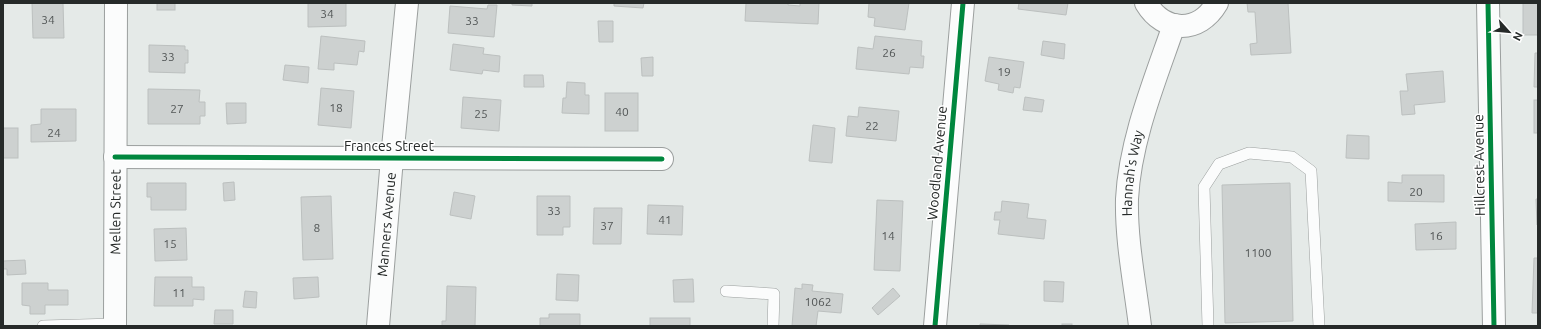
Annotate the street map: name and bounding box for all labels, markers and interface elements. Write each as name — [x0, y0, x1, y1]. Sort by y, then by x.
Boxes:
house number: 34 — [320, 7, 334, 20]
north arrow — [1489, 12, 1529, 52]
house number: 34 — [41, 13, 55, 26]
house number: 33 — [465, 14, 479, 27]
text: N — [1511, 30, 1525, 43]
house number: 26 — [882, 46, 896, 59]
house number: 33 — [161, 50, 175, 63]
house number: 19 — [997, 65, 1011, 78]
house number: 18 — [329, 101, 343, 114]
house number: 27 — [170, 102, 184, 115]
house number: 40 — [615, 105, 629, 118]
street label: Woodland Avenue — [924, 105, 950, 221]
house number: 25 — [474, 107, 488, 120]
street label: Hillcrest Avenue — [1470, 114, 1488, 216]
house number: 22 — [865, 119, 879, 132]
house number: 24 — [47, 126, 61, 139]
street label: Hannah's Way — [1119, 128, 1147, 217]
street label: Frances Street — [344, 138, 435, 154]
street label: Mellen Street — [107, 169, 123, 255]
street label: Manners Avenue — [374, 171, 399, 277]
house number: 20 — [1409, 185, 1423, 198]
house number: 33 — [547, 204, 561, 217]
house number: 41 — [658, 213, 672, 226]
house number: 37 — [600, 219, 614, 232]
house number: 8 — [314, 221, 321, 234]
house number: 14 — [881, 229, 895, 242]
house number: 16 — [1429, 229, 1443, 242]
house number: 15 — [163, 237, 177, 250]
house number: 1100 — [1244, 246, 1272, 259]
house number: 11 — [172, 286, 186, 299]
house number: 1062 — [804, 295, 832, 308]

